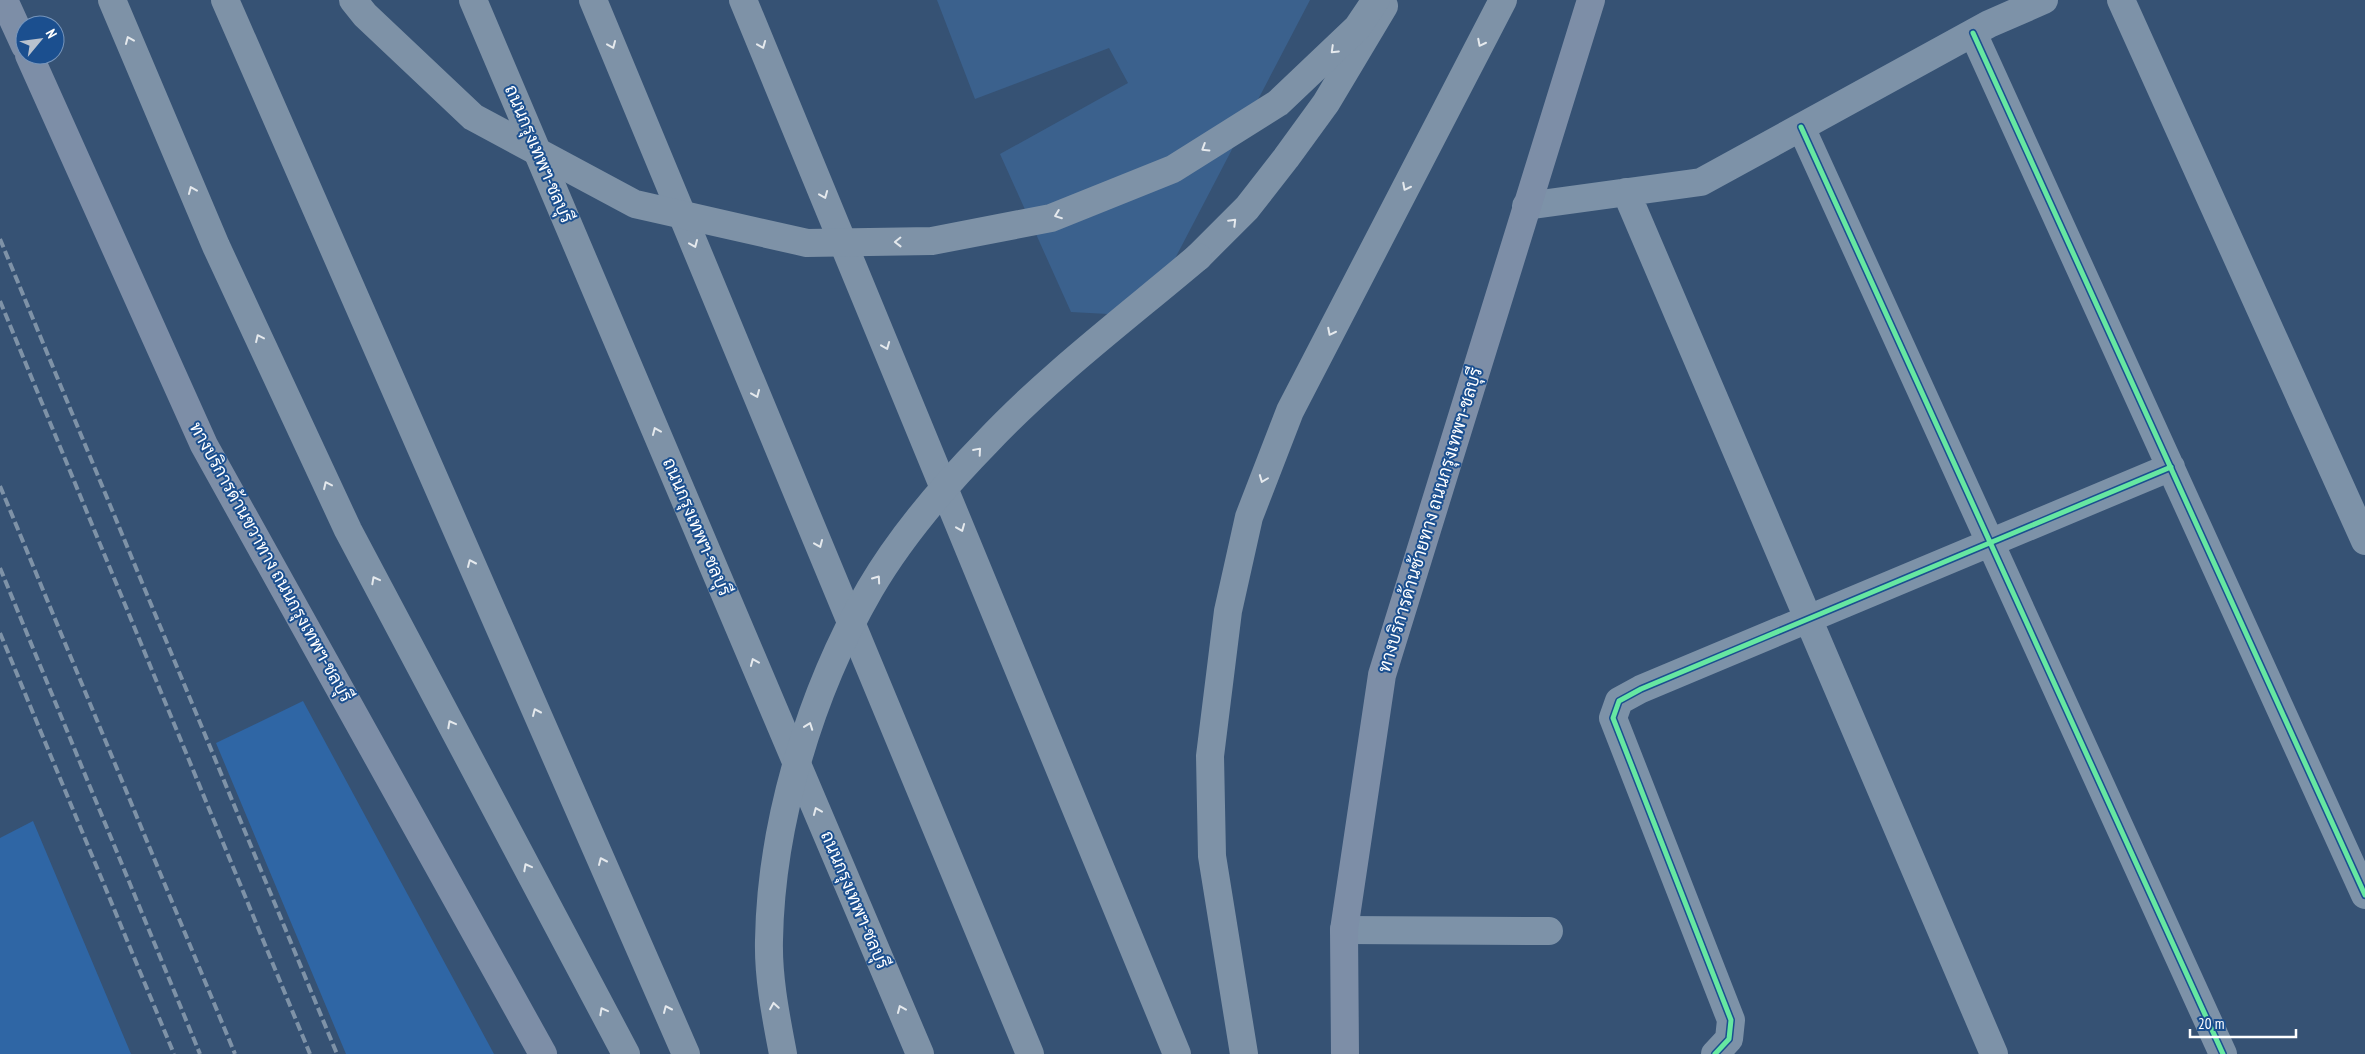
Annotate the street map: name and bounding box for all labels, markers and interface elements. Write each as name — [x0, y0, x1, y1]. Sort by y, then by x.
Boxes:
north arrow — [15, 15, 65, 65]
text: N — [42, 26, 61, 41]
one-way arrow — [124, 36, 135, 45]
one-way arrow — [1477, 38, 1487, 47]
one-way arrow — [606, 40, 616, 49]
one-way arrow — [756, 40, 766, 49]
one-way arrow — [1330, 44, 1339, 53]
street label: ถนนกรุงเทพฯ-ชลบุรี — [499, 81, 580, 227]
one-way arrow — [1202, 142, 1211, 152]
one-way arrow — [1402, 182, 1412, 191]
one-way arrow — [188, 186, 199, 195]
one-way arrow — [817, 190, 828, 199]
one-way arrow — [1054, 209, 1062, 219]
one-way arrow — [1227, 219, 1236, 228]
one-way arrow — [894, 237, 902, 247]
one-way arrow — [688, 239, 699, 248]
one-way arrow — [1327, 326, 1337, 335]
one-way arrow — [255, 334, 265, 343]
one-way arrow — [879, 341, 890, 350]
street label: ทางบริการด้านซ้ายทาง ถนนกรุงเทพฯ-ชลบุรี — [1371, 364, 1488, 676]
one-way arrow — [750, 389, 761, 398]
street label: ทางบริการด้านขวาทาง ถนนกรุงเทพฯ-ชลบุรี — [184, 417, 359, 707]
one-way arrow — [652, 427, 662, 436]
one-way arrow — [972, 448, 981, 457]
street label: ถนนกรุงเทพฯ-ชลบุรี — [657, 454, 738, 600]
one-way arrow — [1259, 474, 1270, 483]
one-way arrow — [323, 481, 334, 490]
one-way arrow — [954, 523, 965, 532]
one-way arrow — [812, 539, 823, 548]
one-way arrow — [467, 559, 478, 568]
one-way arrow — [871, 575, 880, 585]
one-way arrow — [371, 576, 381, 585]
one-way arrow — [749, 658, 759, 666]
one-way arrow — [532, 708, 543, 717]
one-way arrow — [447, 720, 457, 729]
one-way arrow — [803, 722, 813, 731]
one-way arrow — [813, 807, 823, 816]
street label: ถนนกรุงเทพฯ-ชลบุรี — [815, 827, 896, 973]
one-way arrow — [597, 857, 608, 866]
one-way arrow — [523, 864, 533, 873]
one-way arrow — [770, 1002, 780, 1010]
one-way arrow — [662, 1005, 673, 1014]
one-way arrow — [896, 1005, 907, 1014]
scale bar — [2190, 1006, 2296, 1038]
one-way arrow — [599, 1007, 609, 1016]
text: 20 m — [2198, 1014, 2224, 1033]

